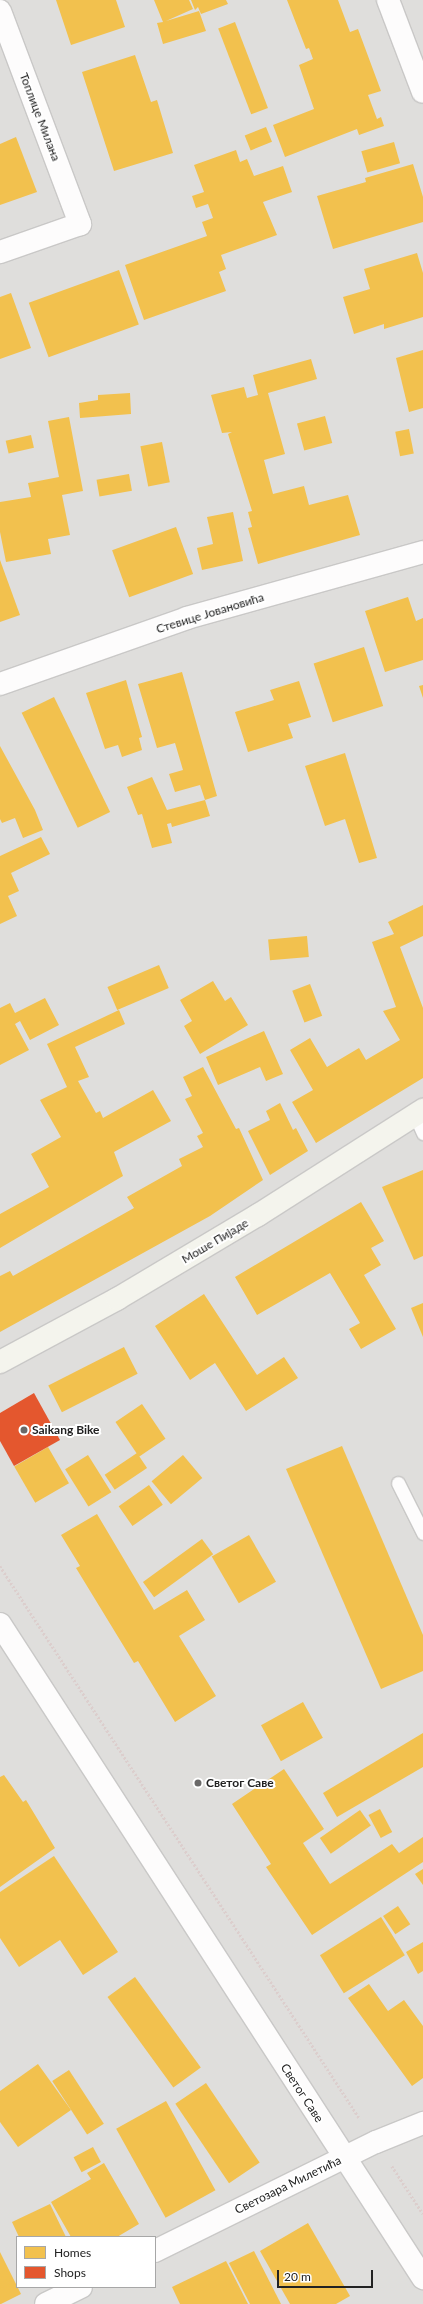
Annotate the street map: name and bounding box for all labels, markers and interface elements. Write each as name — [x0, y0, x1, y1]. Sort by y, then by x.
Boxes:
street label: Топлице Милана — [17, 71, 63, 163]
street label: Стевице Јовановића — [154, 590, 266, 636]
street label: Моше Пијаде — [179, 1215, 251, 1267]
place label: Saikang Bike — [32, 1423, 100, 1437]
marker: Saikang Bike — [19, 1425, 29, 1435]
place label: Светог Саве — [206, 1776, 274, 1790]
marker: Светог Саве — [193, 1778, 203, 1788]
street label: Светог Саве — [278, 2061, 326, 2125]
street label: Светозара Милетића — [232, 2153, 344, 2217]
legend — [16, 2236, 156, 2288]
text: Homes — [54, 2245, 91, 2260]
scale bar — [279, 2262, 375, 2288]
text: Shops — [54, 2265, 86, 2280]
text: 20 m — [284, 2269, 311, 2284]

